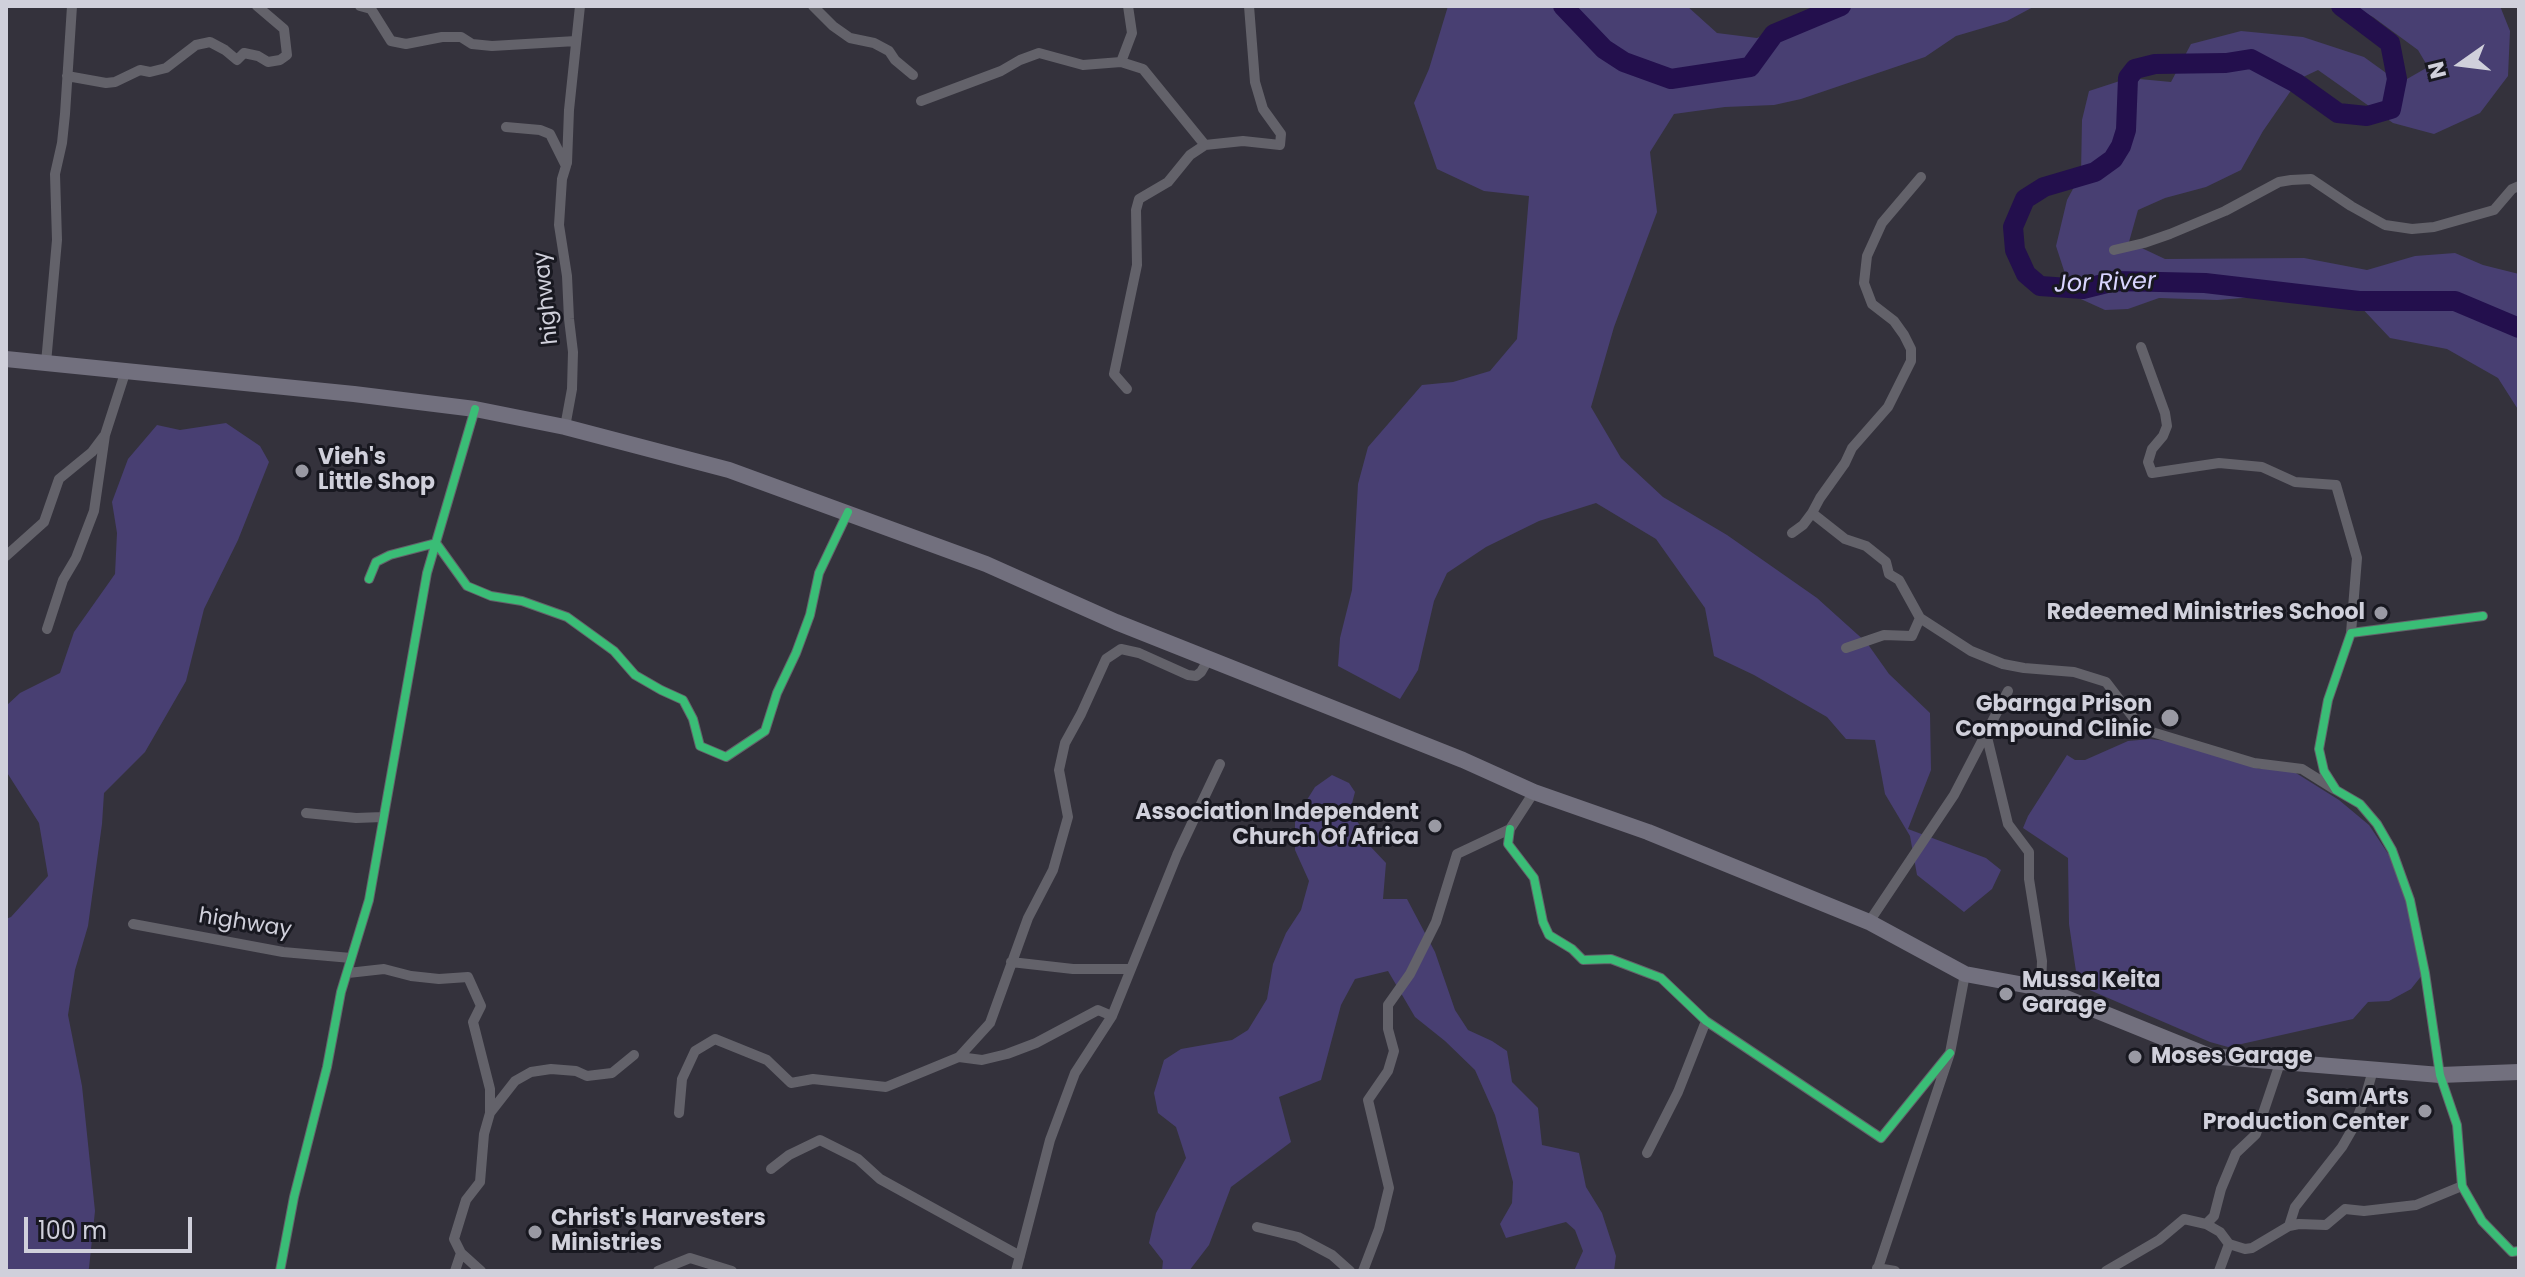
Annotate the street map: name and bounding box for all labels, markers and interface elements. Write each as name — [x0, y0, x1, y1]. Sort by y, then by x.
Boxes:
north arrow — [2421, 24, 2501, 104]
text: N — [2420, 58, 2454, 82]
street label: highway — [529, 250, 565, 346]
water label: Jor River — [2054, 268, 2156, 300]
place label: Vieh's Little Shop — [318, 445, 435, 496]
marker: Vieh's Little Shop — [293, 462, 311, 480]
place label: Redeemed Ministries School — [2047, 600, 2365, 626]
marker: Redeemed Ministries School — [2372, 604, 2390, 622]
place label: Gbarnga Prison Compound Clinic — [1955, 692, 2152, 744]
marker: Gbarnga Prison Compound Clinic — [2159, 707, 2181, 729]
place label: Association Independent Church Of Africa — [1135, 800, 1419, 852]
marker: Association Independent Church Of Africa — [1426, 817, 1444, 835]
street label: highway — [197, 904, 293, 944]
place label: Mussa Keita Garage — [2022, 968, 2160, 1020]
marker: Mussa Keita Garage — [1997, 985, 2015, 1003]
place label: Moses Garage — [2151, 1044, 2313, 1070]
marker: Moses Garage — [2126, 1048, 2144, 1066]
place label: Sam Arts Production Center — [2203, 1085, 2409, 1136]
marker: Sam Arts Production Center — [2416, 1102, 2434, 1120]
scale bar — [28, 1201, 196, 1251]
place label: Christ's Harvesters Ministries — [551, 1206, 766, 1258]
text: 100 m — [38, 1214, 107, 1247]
marker: Christ's Harvesters Ministries — [526, 1223, 544, 1241]

